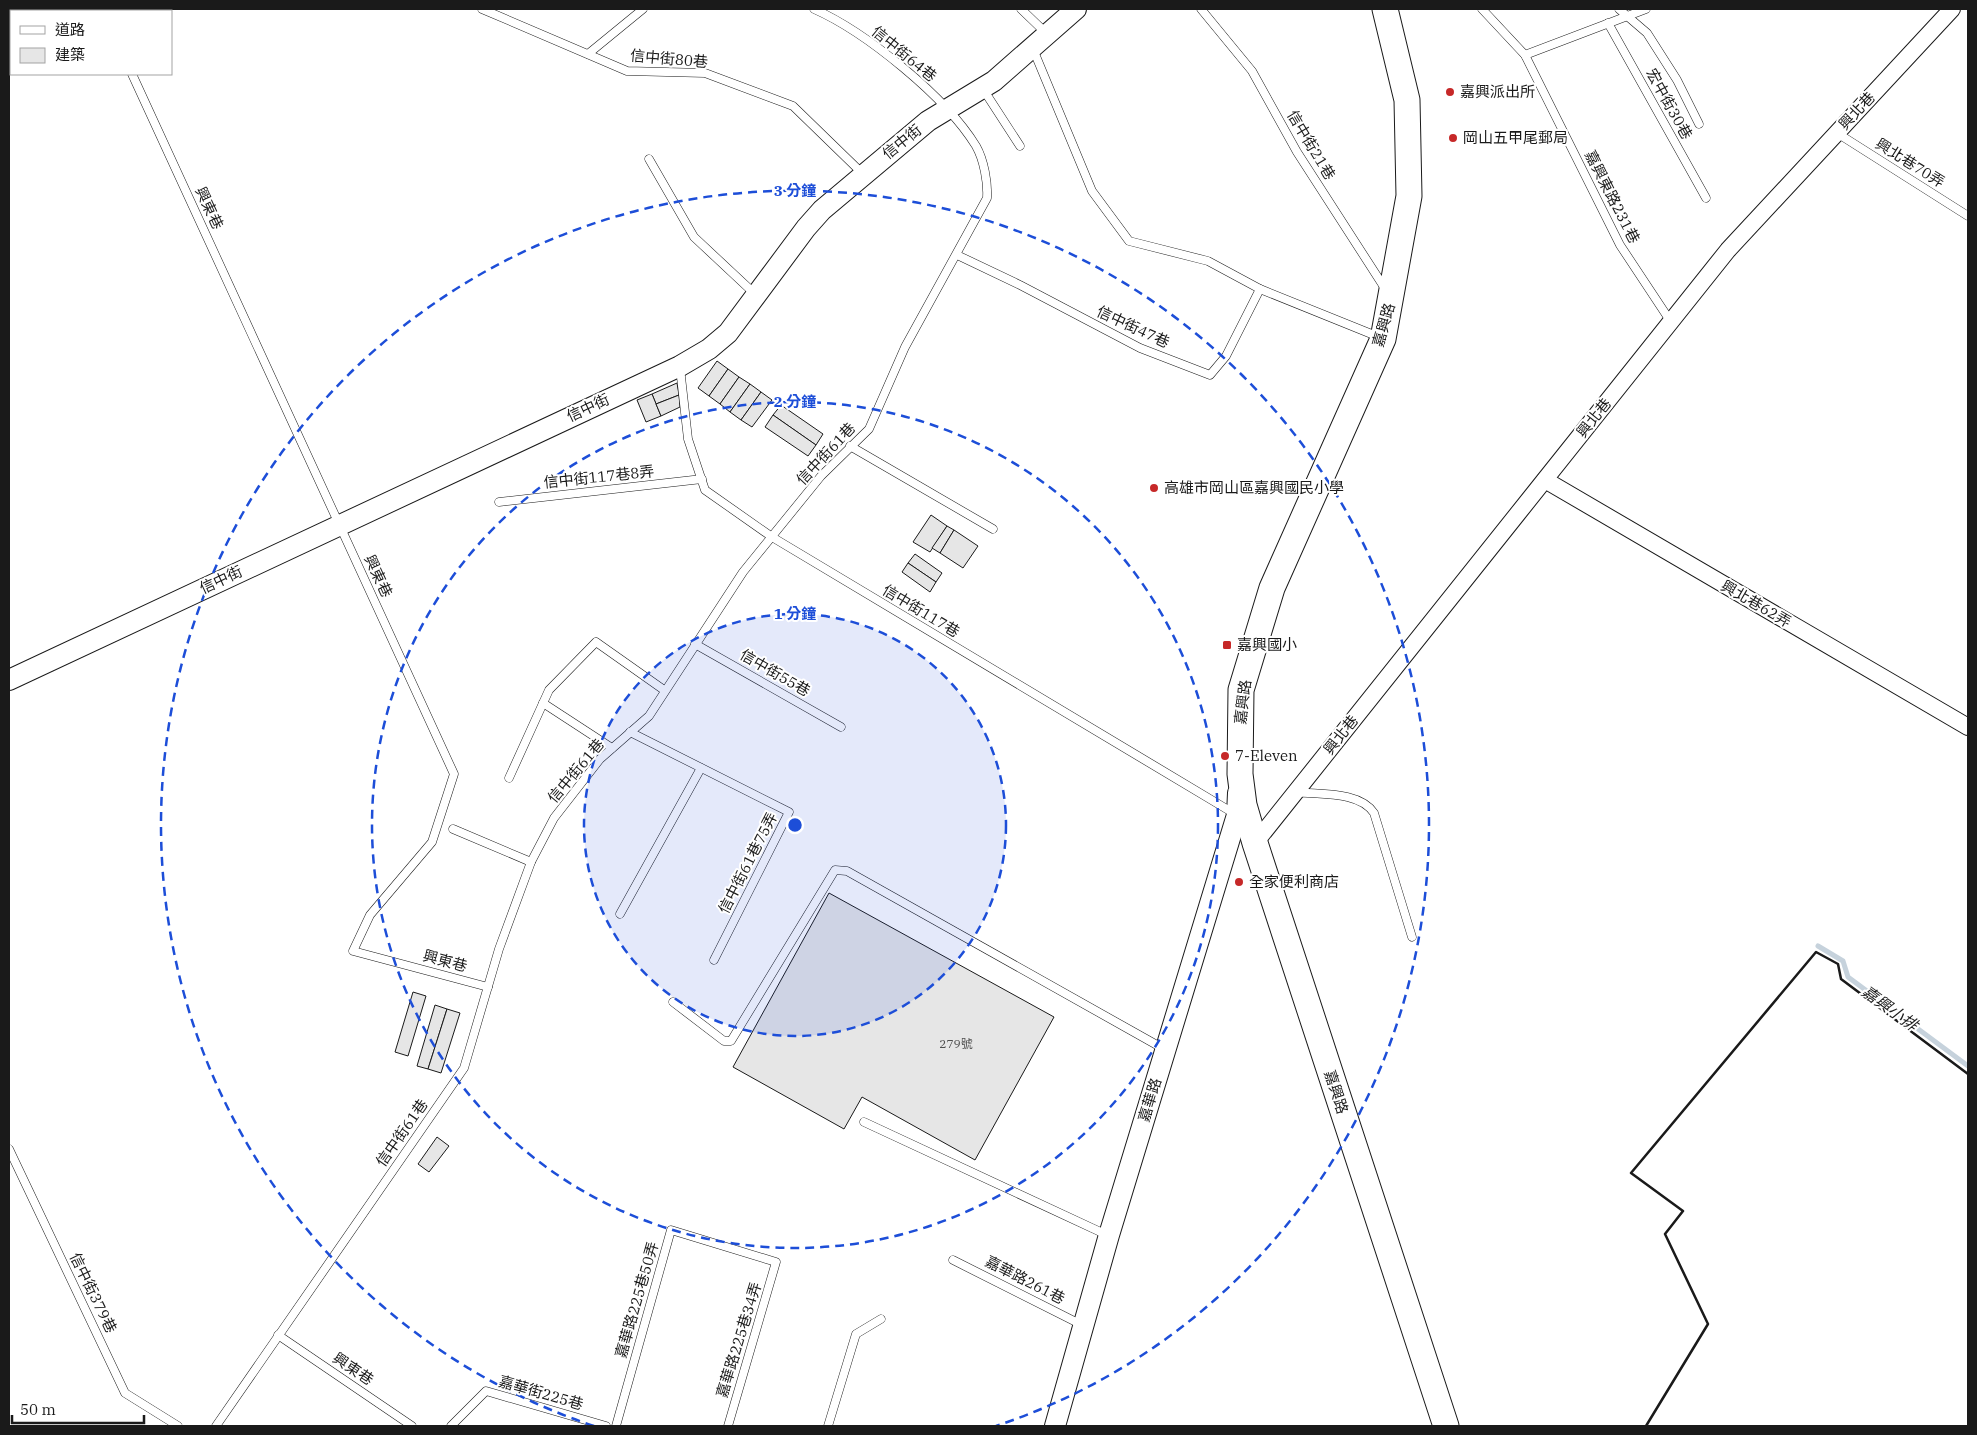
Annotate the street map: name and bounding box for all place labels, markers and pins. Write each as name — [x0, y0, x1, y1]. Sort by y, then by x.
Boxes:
place label: 嘉興派出所 — [1460, 82, 1535, 101]
marker: 嘉興派出所 — [1444, 86, 1456, 98]
place label: 岡山五甲尾郵局 — [1463, 128, 1568, 147]
marker: 岡山五甲尾郵局 — [1447, 132, 1459, 144]
place label: 高雄市岡山區嘉興國民小學 — [1164, 478, 1344, 497]
marker: 高雄市岡山區嘉興國民小學 — [1148, 482, 1160, 494]
place label: 嘉興國小 — [1237, 635, 1297, 654]
marker: 嘉興國小 — [1221, 639, 1233, 651]
place label: 7-Eleven — [1235, 746, 1298, 765]
marker: 7-Eleven — [1219, 750, 1231, 762]
centre of rings — [786, 816, 804, 834]
place label: 全家便利商店 — [1249, 872, 1339, 891]
marker: 全家便利商店 — [1233, 876, 1245, 888]

